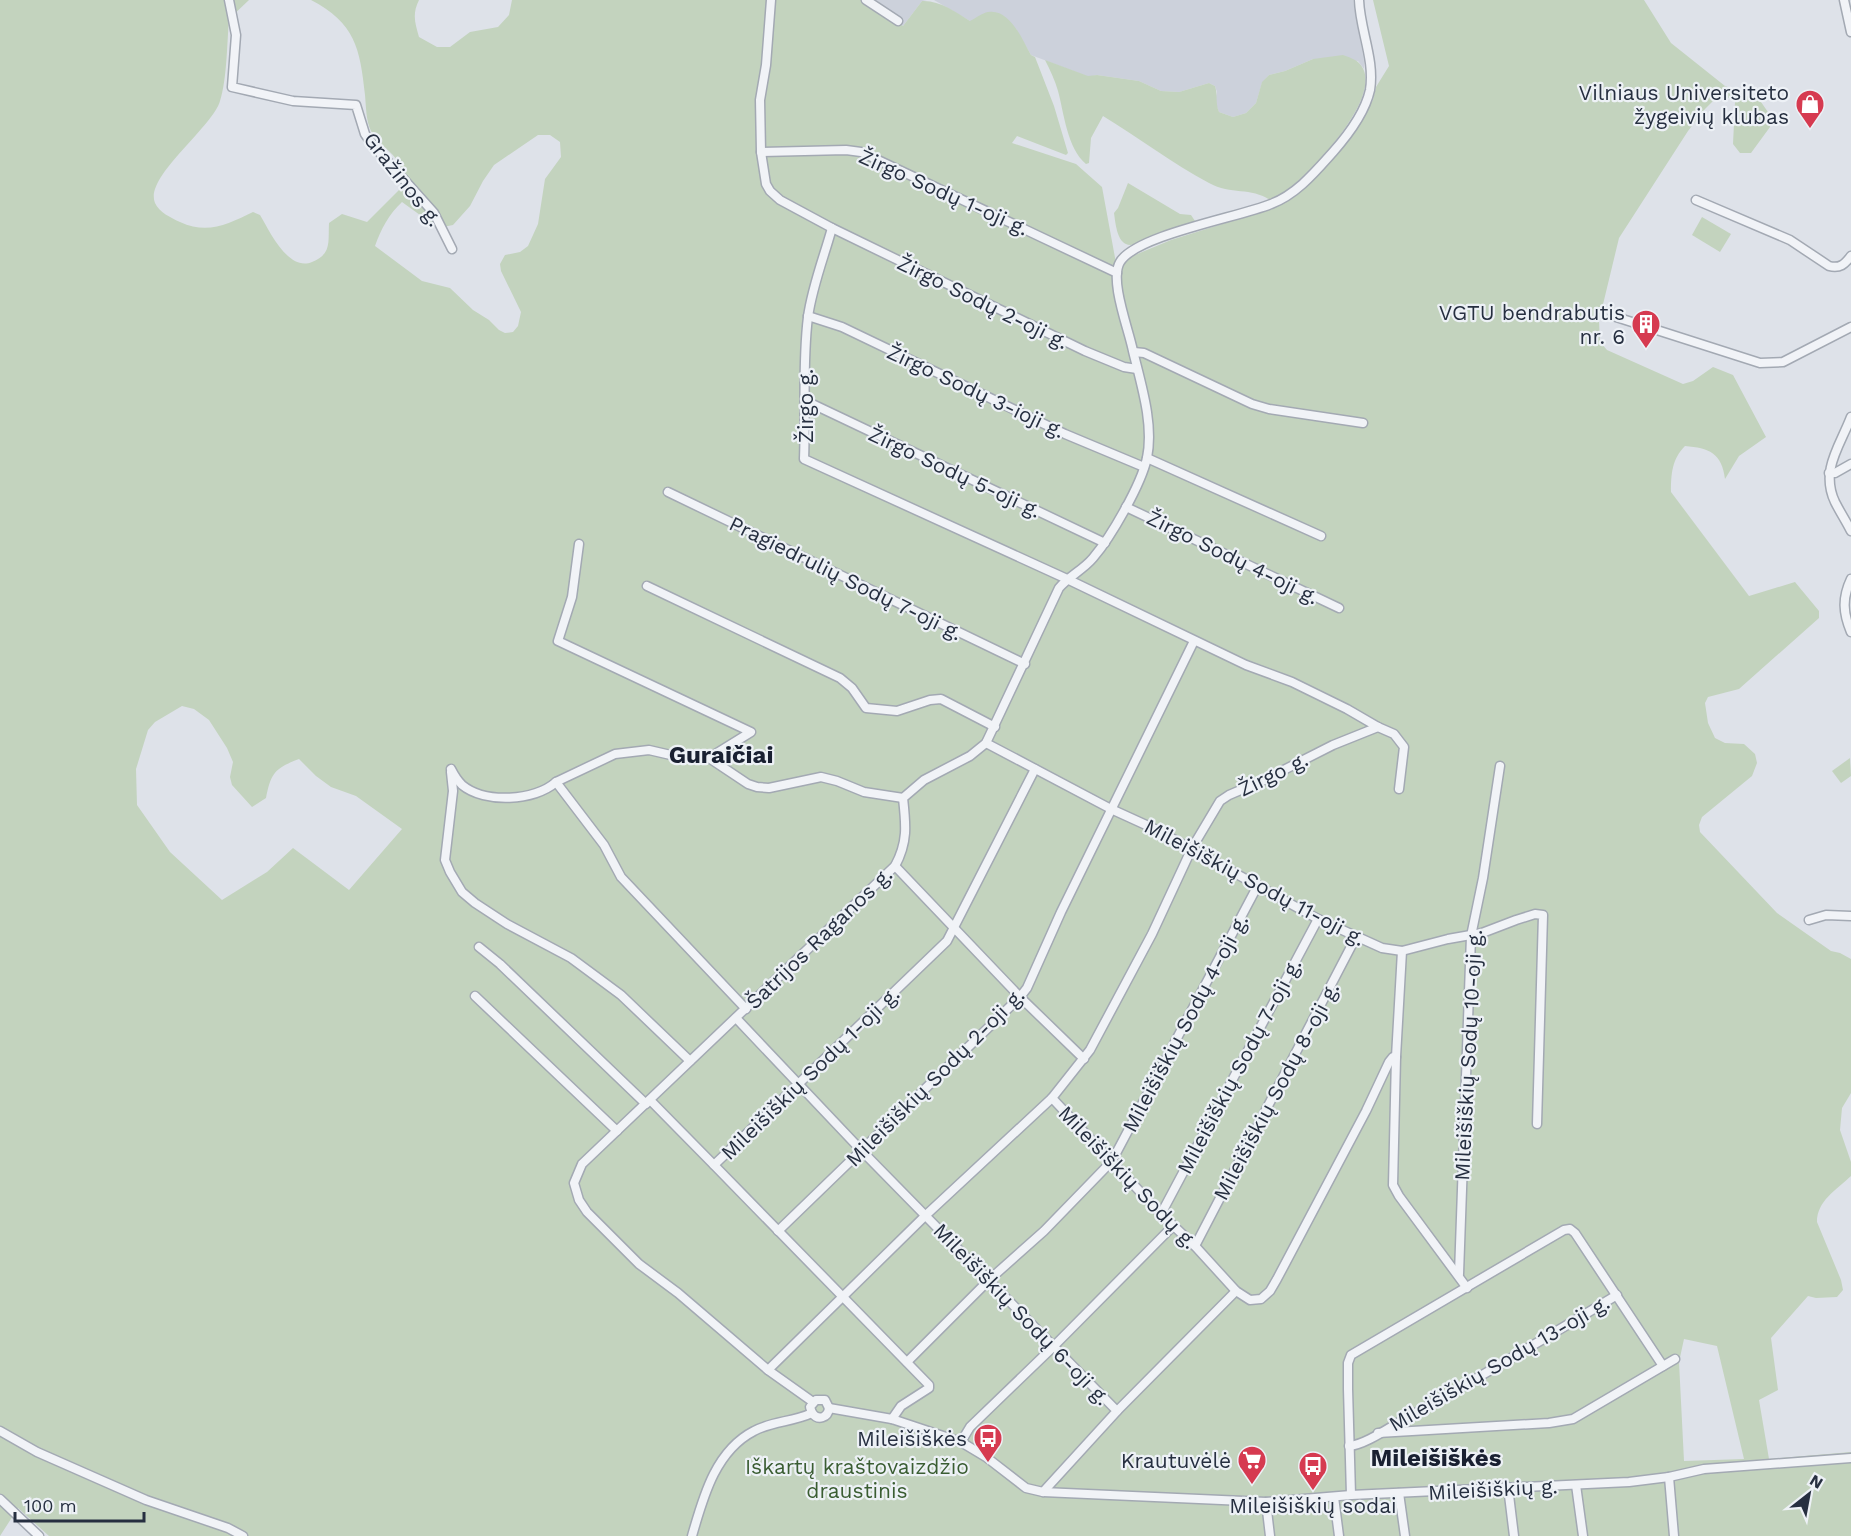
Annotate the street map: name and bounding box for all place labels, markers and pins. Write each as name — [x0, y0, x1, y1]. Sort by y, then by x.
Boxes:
place label: Vilniaus Universiteto žygeivių klubas — [1579, 80, 1789, 129]
shop icon: Vilniaus Universiteto žygeivių klubas — [1794, 88, 1826, 130]
place label: VGTU bendrabutis nr. 6 — [1439, 300, 1625, 349]
building icon: VGTU bendrabutis nr. 6 — [1630, 308, 1662, 350]
bus stop icon: Mileišiškės — [972, 1422, 1004, 1464]
place label: Mileišiškės — [857, 1426, 967, 1451]
supermarket icon: Krautuvėlė — [1236, 1444, 1268, 1486]
place label: Krautuvėlė — [1121, 1448, 1231, 1473]
bus stop icon: Mileišiškių sodai — [1297, 1450, 1329, 1492]
place label: Mileišiškių sodai — [1229, 1493, 1397, 1518]

